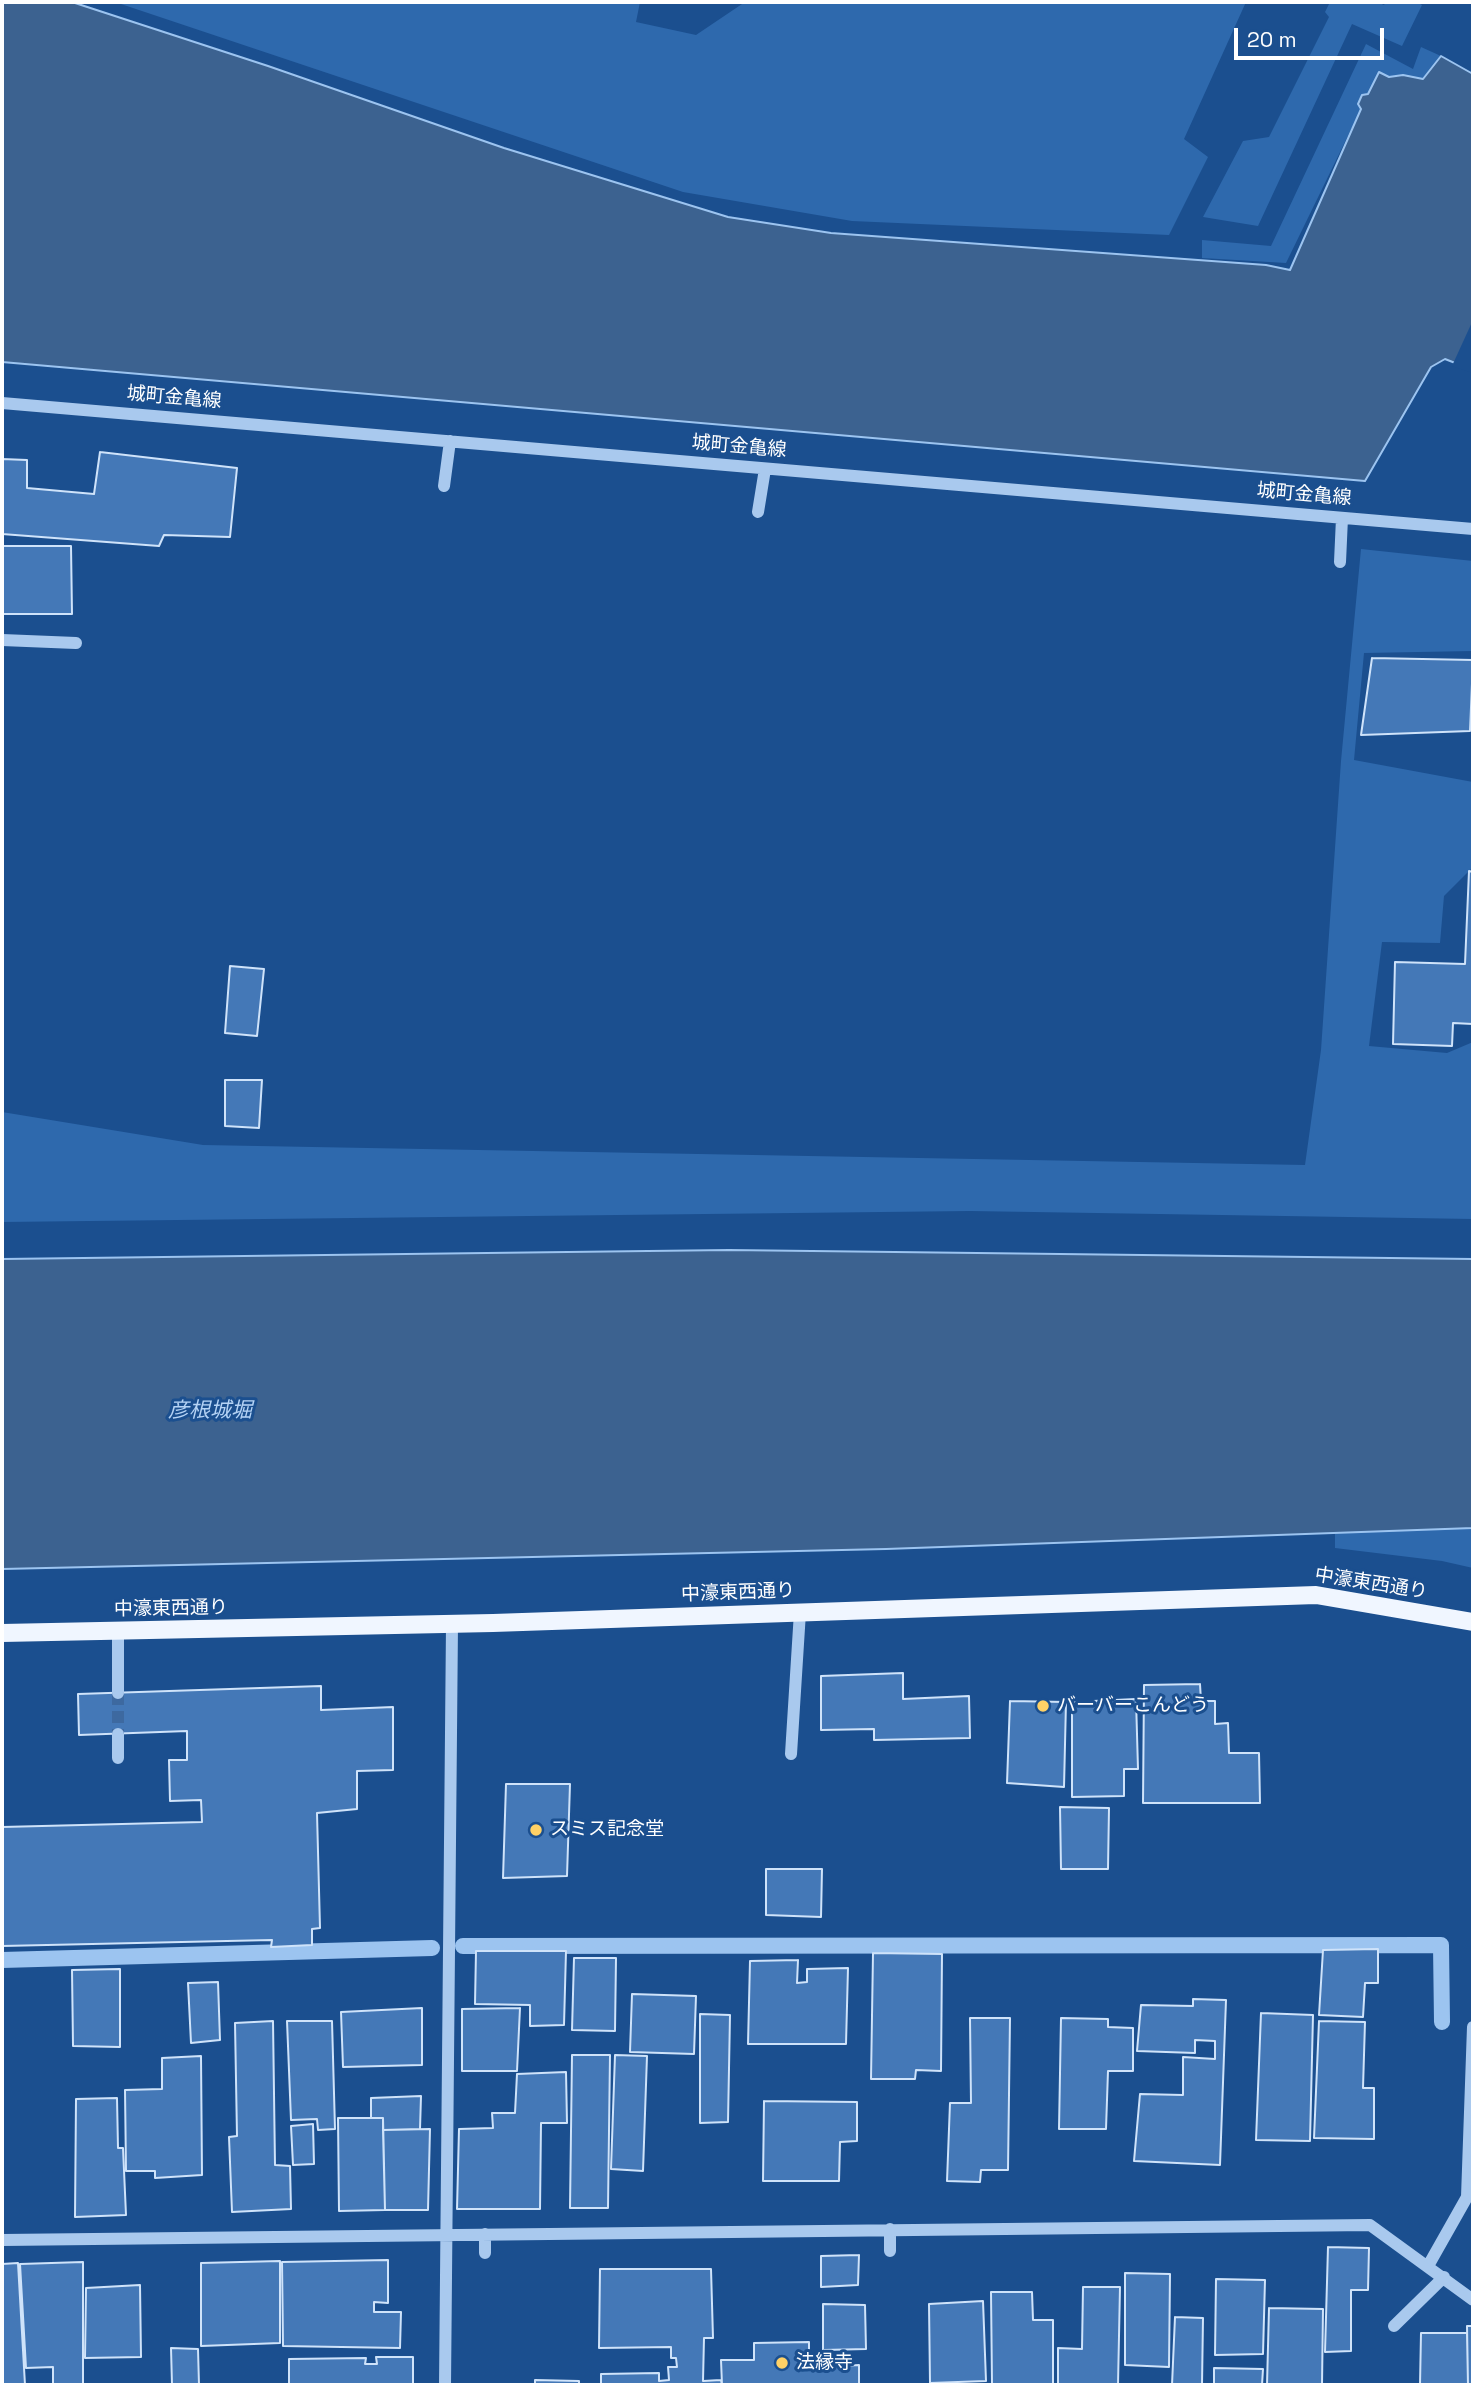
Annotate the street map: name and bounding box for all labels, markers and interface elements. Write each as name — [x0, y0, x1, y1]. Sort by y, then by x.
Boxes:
scale bar — [1237, 14, 1388, 58]
text: 20 m — [1247, 26, 1297, 53]
street label: 城町金亀線 — [126, 383, 222, 413]
street label: 城町金亀線 — [691, 432, 787, 462]
street label: 城町金亀線 — [1256, 480, 1352, 510]
water label: 彦根城堀 — [168, 1398, 252, 1424]
street label: 中濠東西通り — [1313, 1564, 1429, 1604]
street label: 中濠東西通り — [681, 1580, 795, 1606]
street label: 中濠東西通り — [114, 1597, 228, 1621]
place label: バーバーこんどう — [1057, 1695, 1209, 1717]
marker: バーバーこんどう — [1035, 1698, 1051, 1714]
place label: スミス記念堂 — [550, 1819, 664, 1841]
marker: スミス記念堂 — [528, 1822, 544, 1838]
place label: 法縁寺 — [796, 2352, 853, 2374]
marker: 法縁寺 — [774, 2355, 790, 2371]

